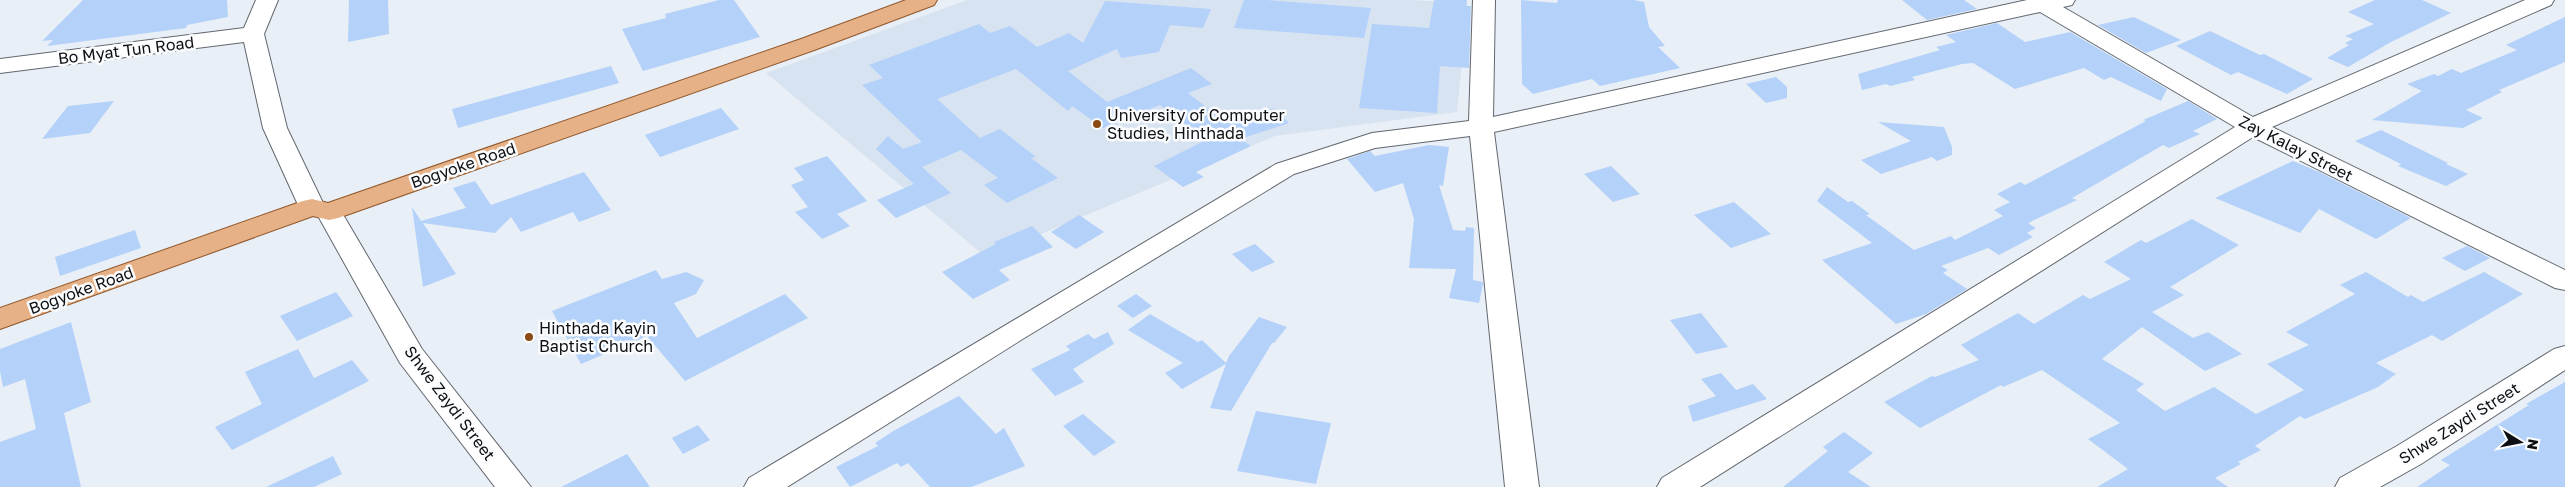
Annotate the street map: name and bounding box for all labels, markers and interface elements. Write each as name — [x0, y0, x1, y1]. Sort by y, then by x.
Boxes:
street label: Bo Myat Tun Road — [57, 32, 195, 68]
place label: University of Computer Studies, Hinthada — [1107, 105, 1285, 143]
street label: Zay Kalay Street — [2236, 111, 2356, 185]
marker: University of Computer Studies, Hinthada — [1091, 118, 1103, 130]
street label: Bogyoke Road — [408, 138, 518, 192]
street label: Bogyoke Road — [26, 262, 136, 318]
place label: Hinthada Kayin Baptist Church — [539, 318, 656, 356]
marker: Hinthada Kayin Baptist Church — [523, 331, 535, 343]
street label: Shwe Zaydi Street — [400, 342, 500, 464]
street label: Shwe Zaydi Street — [2395, 378, 2523, 468]
north arrow — [2495, 417, 2545, 467]
text: N — [2524, 438, 2543, 451]

